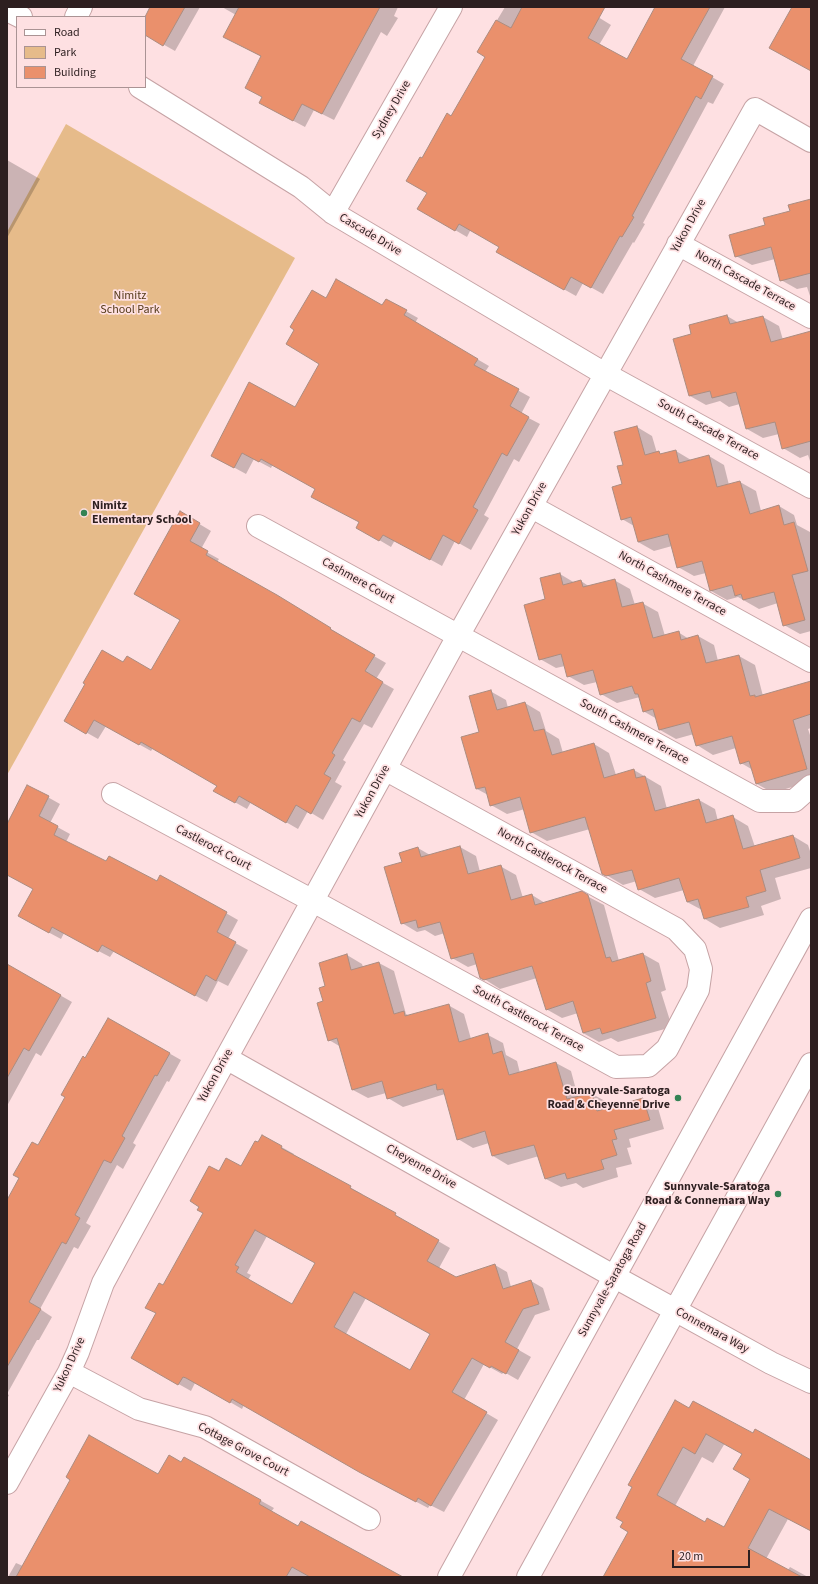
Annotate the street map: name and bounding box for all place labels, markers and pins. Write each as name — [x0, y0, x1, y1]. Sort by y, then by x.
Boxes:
place label: Nimitz Elementary School — [92, 499, 192, 527]
marker: Nimitz Elementary School — [79, 508, 89, 518]
place label: Sunnyvale-Saratoga Road & Cheyenne Drive — [547, 1084, 670, 1112]
marker: Sunnyvale-Saratoga Road & Cheyenne Drive — [673, 1093, 683, 1103]
place label: Sunnyvale-Saratoga Road & Connemara Way — [645, 1180, 770, 1208]
marker: Sunnyvale-Saratoga Road & Connemara Way — [773, 1189, 783, 1199]

